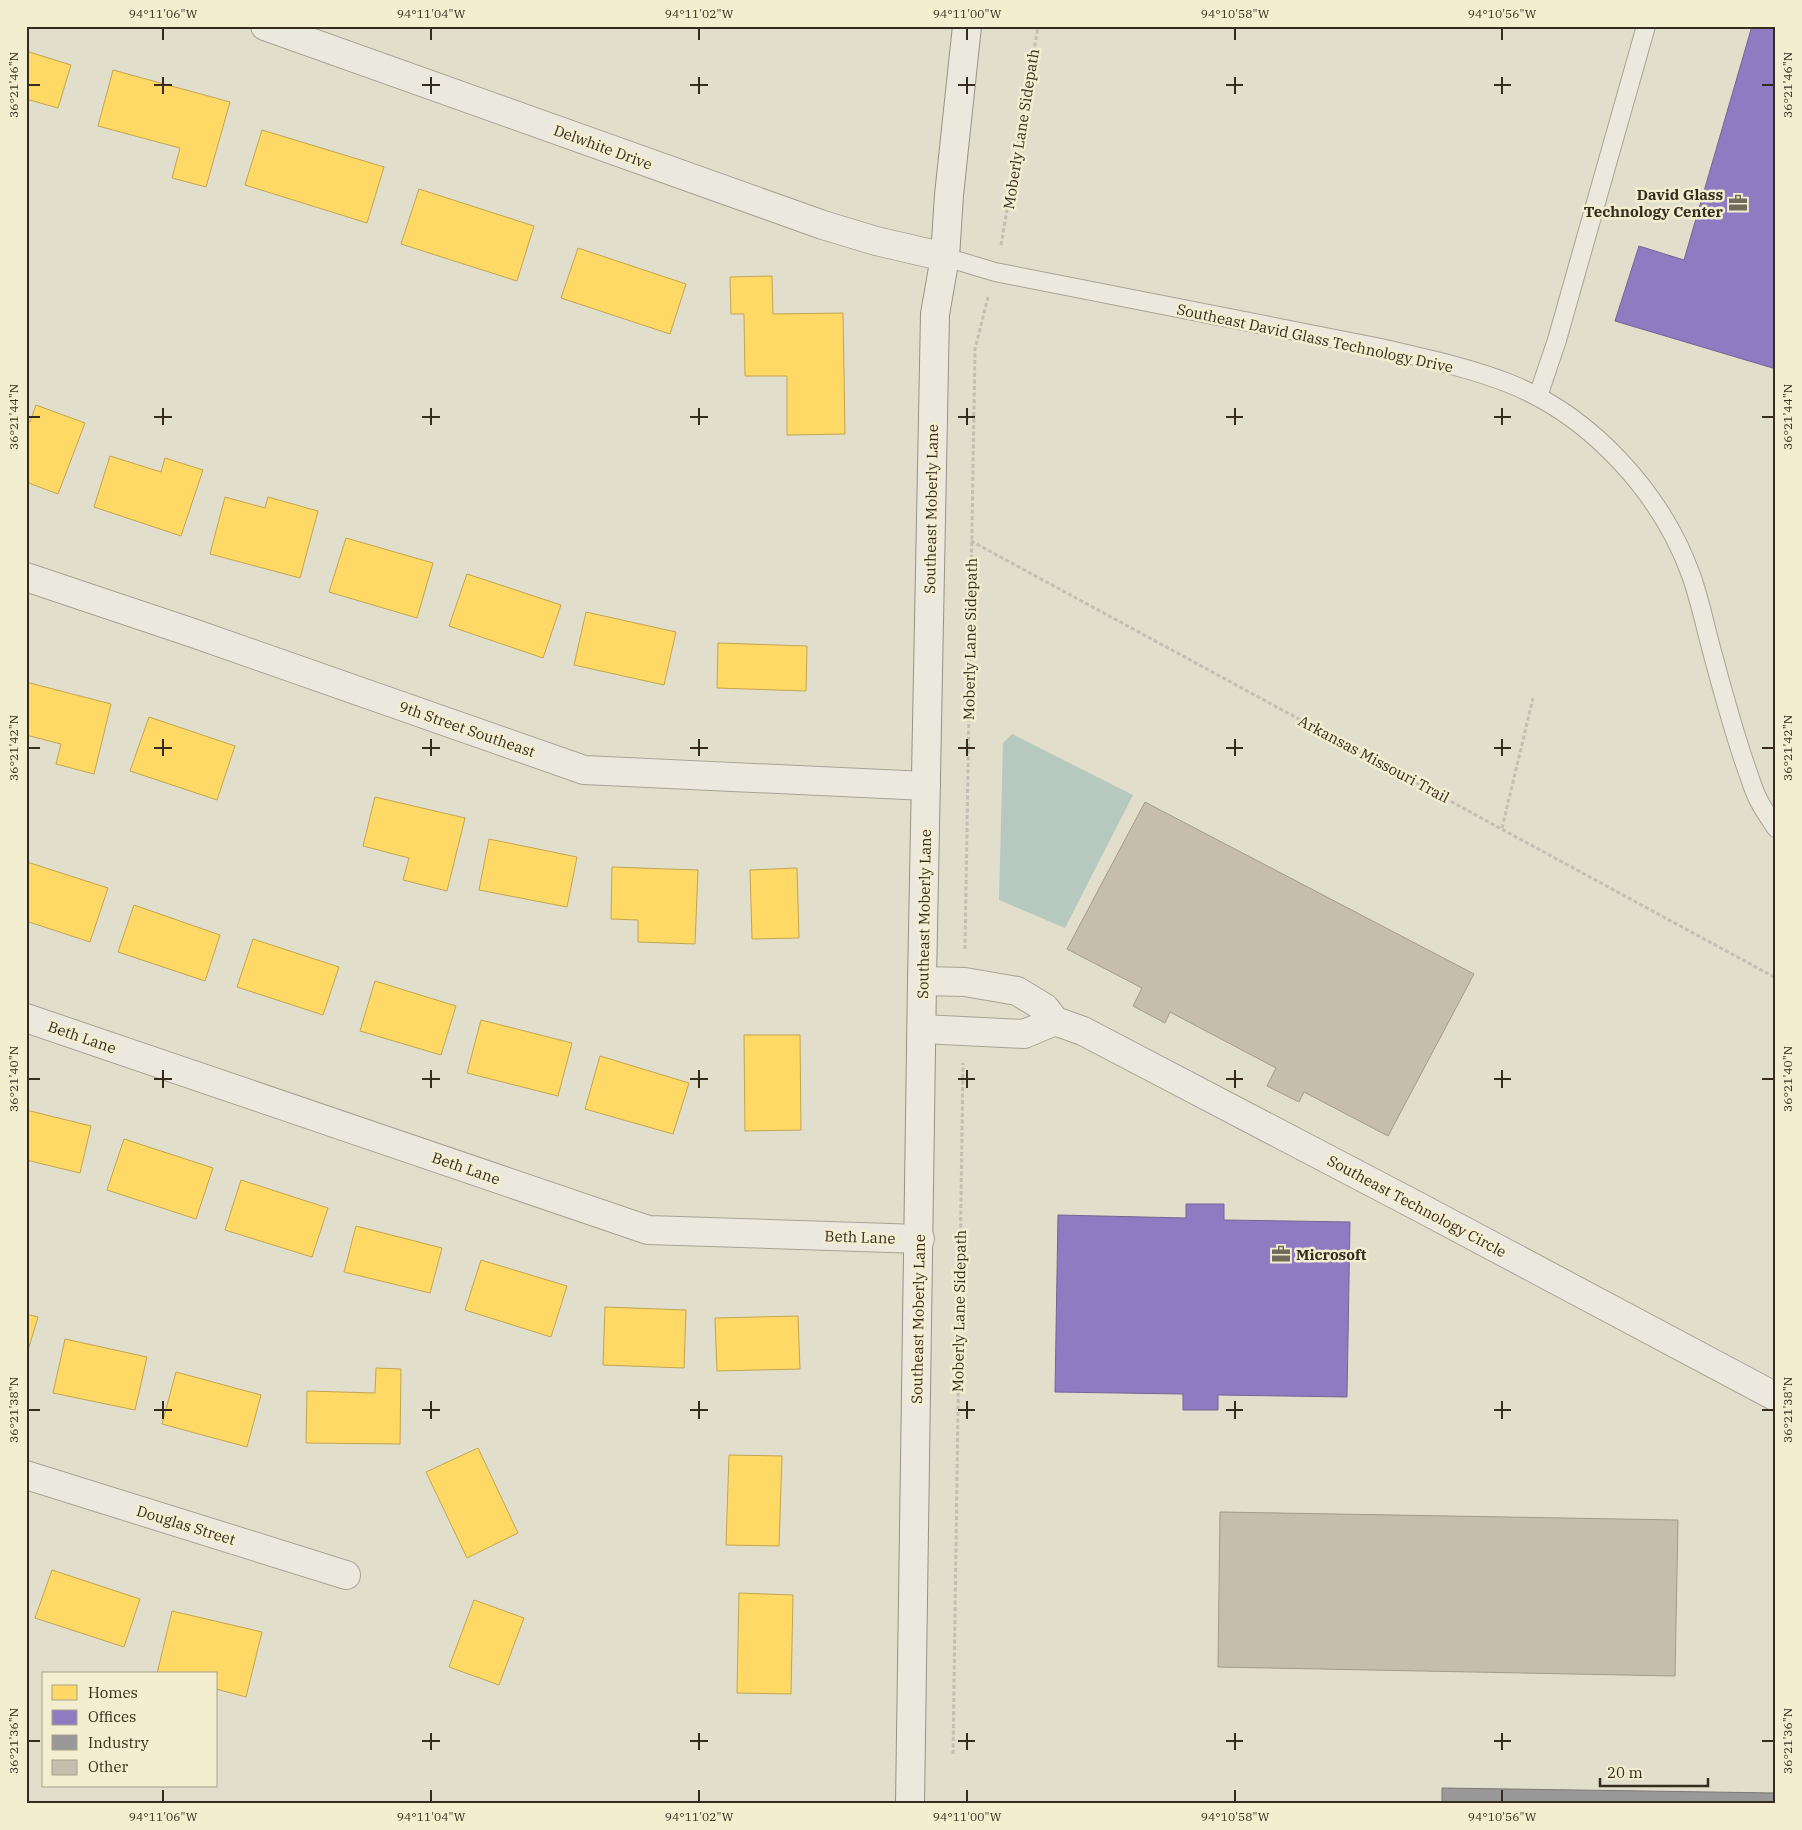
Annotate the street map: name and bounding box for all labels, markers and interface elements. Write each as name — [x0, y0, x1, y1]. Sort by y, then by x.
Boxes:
text: 94°11'06"W — [129, 6, 198, 21]
text: 94°11'04"W — [397, 6, 466, 21]
text: 94°11'02"W — [665, 6, 734, 21]
text: 94°11'00"W — [933, 6, 1002, 21]
text: 94°10'58"W — [1201, 6, 1270, 21]
text: 94°10'56"W — [1468, 6, 1537, 21]
street label: Moberly Lane Sidepath — [999, 47, 1043, 211]
text: 36°21'46"N — [6, 52, 21, 118]
text: 36°21'46"N — [1780, 52, 1795, 118]
street label: Delwhite Drive — [551, 120, 655, 174]
place label: David Glass Technology Center — [1584, 185, 1724, 221]
office icon: David Glass Technology Center — [1727, 192, 1749, 214]
street label: Southeast David Glass Technology Drive — [1175, 299, 1455, 377]
text: 36°21'44"N — [6, 384, 21, 450]
text: 36°21'44"N — [1780, 384, 1795, 450]
street label: Southeast Moberly Lane — [920, 424, 942, 594]
street label: Moberly Lane Sidepath — [959, 558, 981, 720]
street label: 9th Street Southeast — [396, 697, 538, 761]
street label: Arkansas Missouri Trail — [1295, 711, 1453, 807]
text: 36°21'42"N — [6, 715, 21, 781]
text: 36°21'42"N — [1780, 715, 1795, 781]
street label: Southeast Moberly Lane — [913, 829, 935, 999]
street label: Beth Lane — [45, 1016, 119, 1058]
text: 36°21'40"N — [6, 1046, 21, 1112]
text: 36°21'40"N — [1780, 1046, 1795, 1112]
street label: Beth Lane — [429, 1147, 503, 1189]
street label: Southeast Technology Circle — [1324, 1151, 1510, 1261]
street label: Beth Lane — [824, 1226, 896, 1248]
street label: Moberly Lane Sidepath — [948, 1230, 970, 1392]
street label: Southeast Moberly Lane — [907, 1234, 929, 1404]
office icon: Microsoft — [1270, 1243, 1292, 1265]
place label: Microsoft — [1296, 1245, 1367, 1264]
text: 36°21'38"N — [6, 1377, 21, 1443]
text: 36°21'38"N — [1780, 1377, 1795, 1443]
street label: Douglas Street — [134, 1501, 238, 1549]
legend — [42, 1672, 218, 1788]
text: Homes — [88, 1683, 138, 1702]
text: Offices — [88, 1707, 136, 1726]
text: 36°21'36"N — [6, 1708, 21, 1774]
text: 36°21'36"N — [1780, 1708, 1795, 1774]
text: Industry — [88, 1733, 149, 1752]
scale bar — [1600, 1755, 1707, 1787]
text: Other — [88, 1757, 128, 1776]
text: 20 m — [1607, 1763, 1643, 1782]
text: 94°11'06"W — [129, 1809, 198, 1824]
text: 94°11'04"W — [397, 1809, 466, 1824]
text: 94°11'02"W — [665, 1809, 734, 1824]
text: 94°11'00"W — [933, 1809, 1002, 1824]
text: 94°10'58"W — [1201, 1809, 1270, 1824]
text: 94°10'56"W — [1468, 1809, 1537, 1824]

